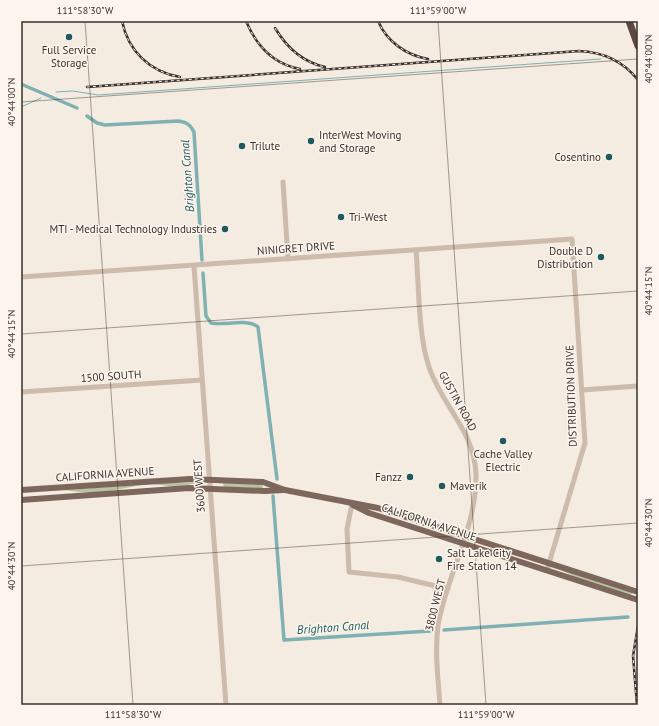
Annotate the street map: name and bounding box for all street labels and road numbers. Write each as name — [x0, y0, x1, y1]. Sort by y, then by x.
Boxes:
street label: NINIGRET DRIVE — [257, 238, 336, 258]
street label: DISTRIBUTION DRIVE — [562, 345, 580, 447]
street label: 1500 SOUTH — [80, 367, 142, 385]
street label: GUSTIN ROAD — [436, 369, 480, 433]
street label: 3600 WEST — [190, 459, 208, 513]
street label: CALIFORNIA AVENUE — [55, 464, 155, 484]
street label: CALIFORNIA AVENUE — [380, 500, 478, 544]
street label: 3800 WEST — [422, 577, 448, 633]

